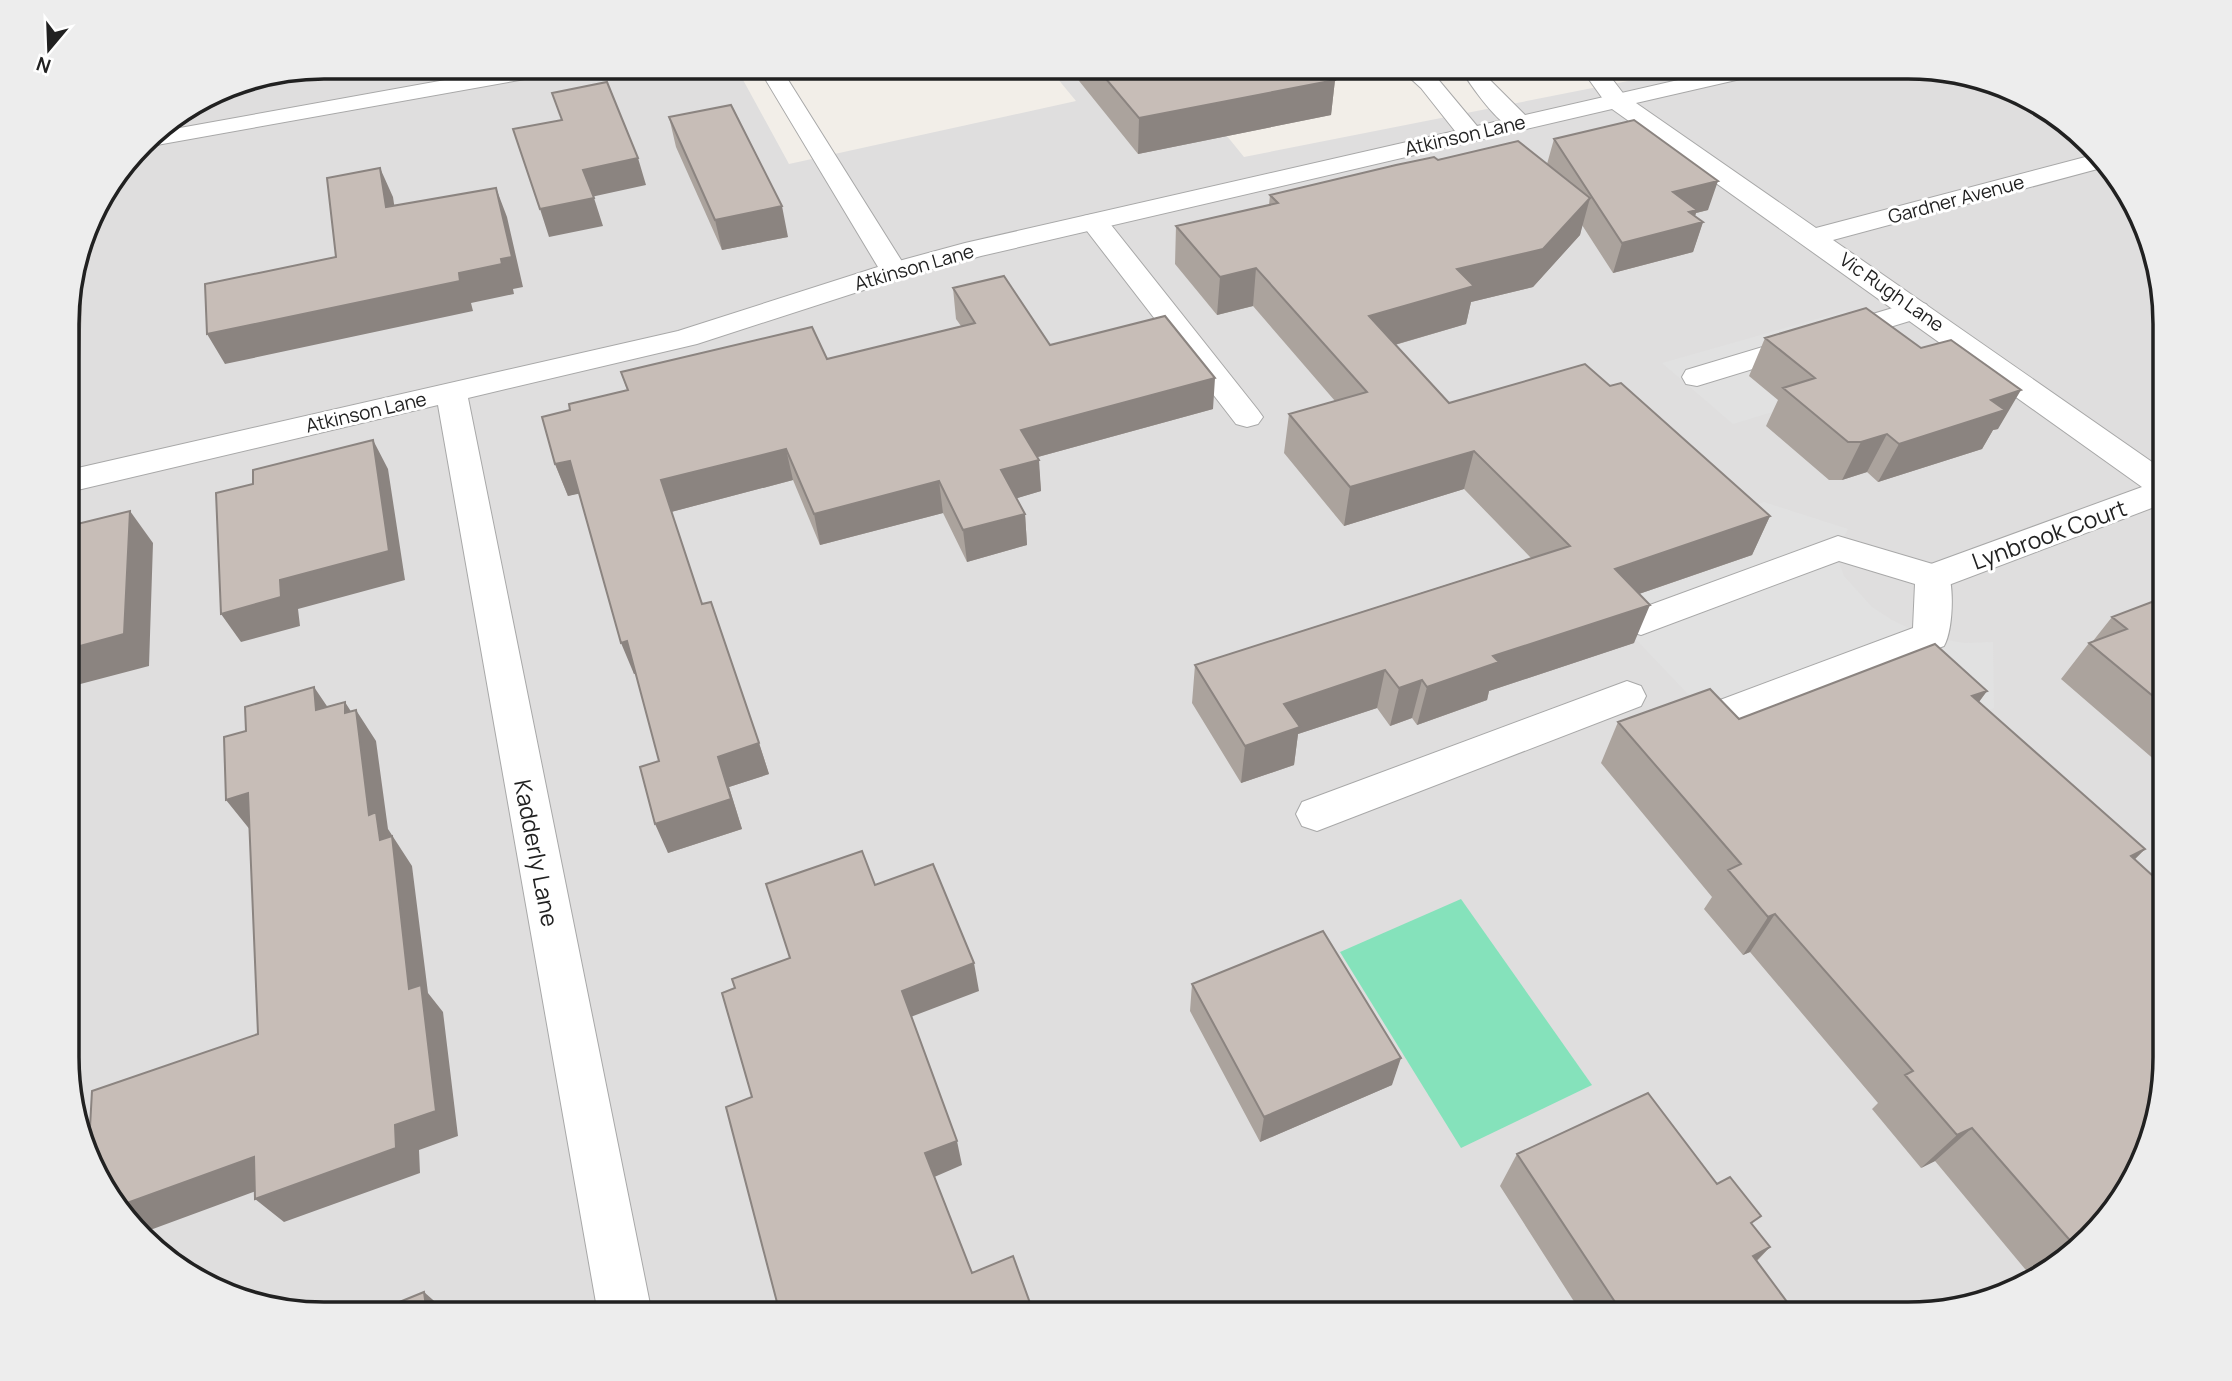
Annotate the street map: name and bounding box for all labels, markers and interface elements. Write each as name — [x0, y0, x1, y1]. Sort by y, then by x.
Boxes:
north arrow — [14, 14, 84, 84]
text: N — [33, 51, 54, 80]
street label: Atkinson Lane — [1402, 108, 1528, 162]
street label: Gardner Avenue — [1885, 168, 2027, 230]
street label: Atkinson Lane — [851, 238, 977, 296]
street label: Vic Rugh Lane — [1835, 246, 1949, 338]
street label: Atkinson Lane — [303, 385, 429, 439]
street label: Lynbrook Court — [1967, 491, 2131, 577]
street label: Kadderly Lane — [507, 777, 567, 929]

